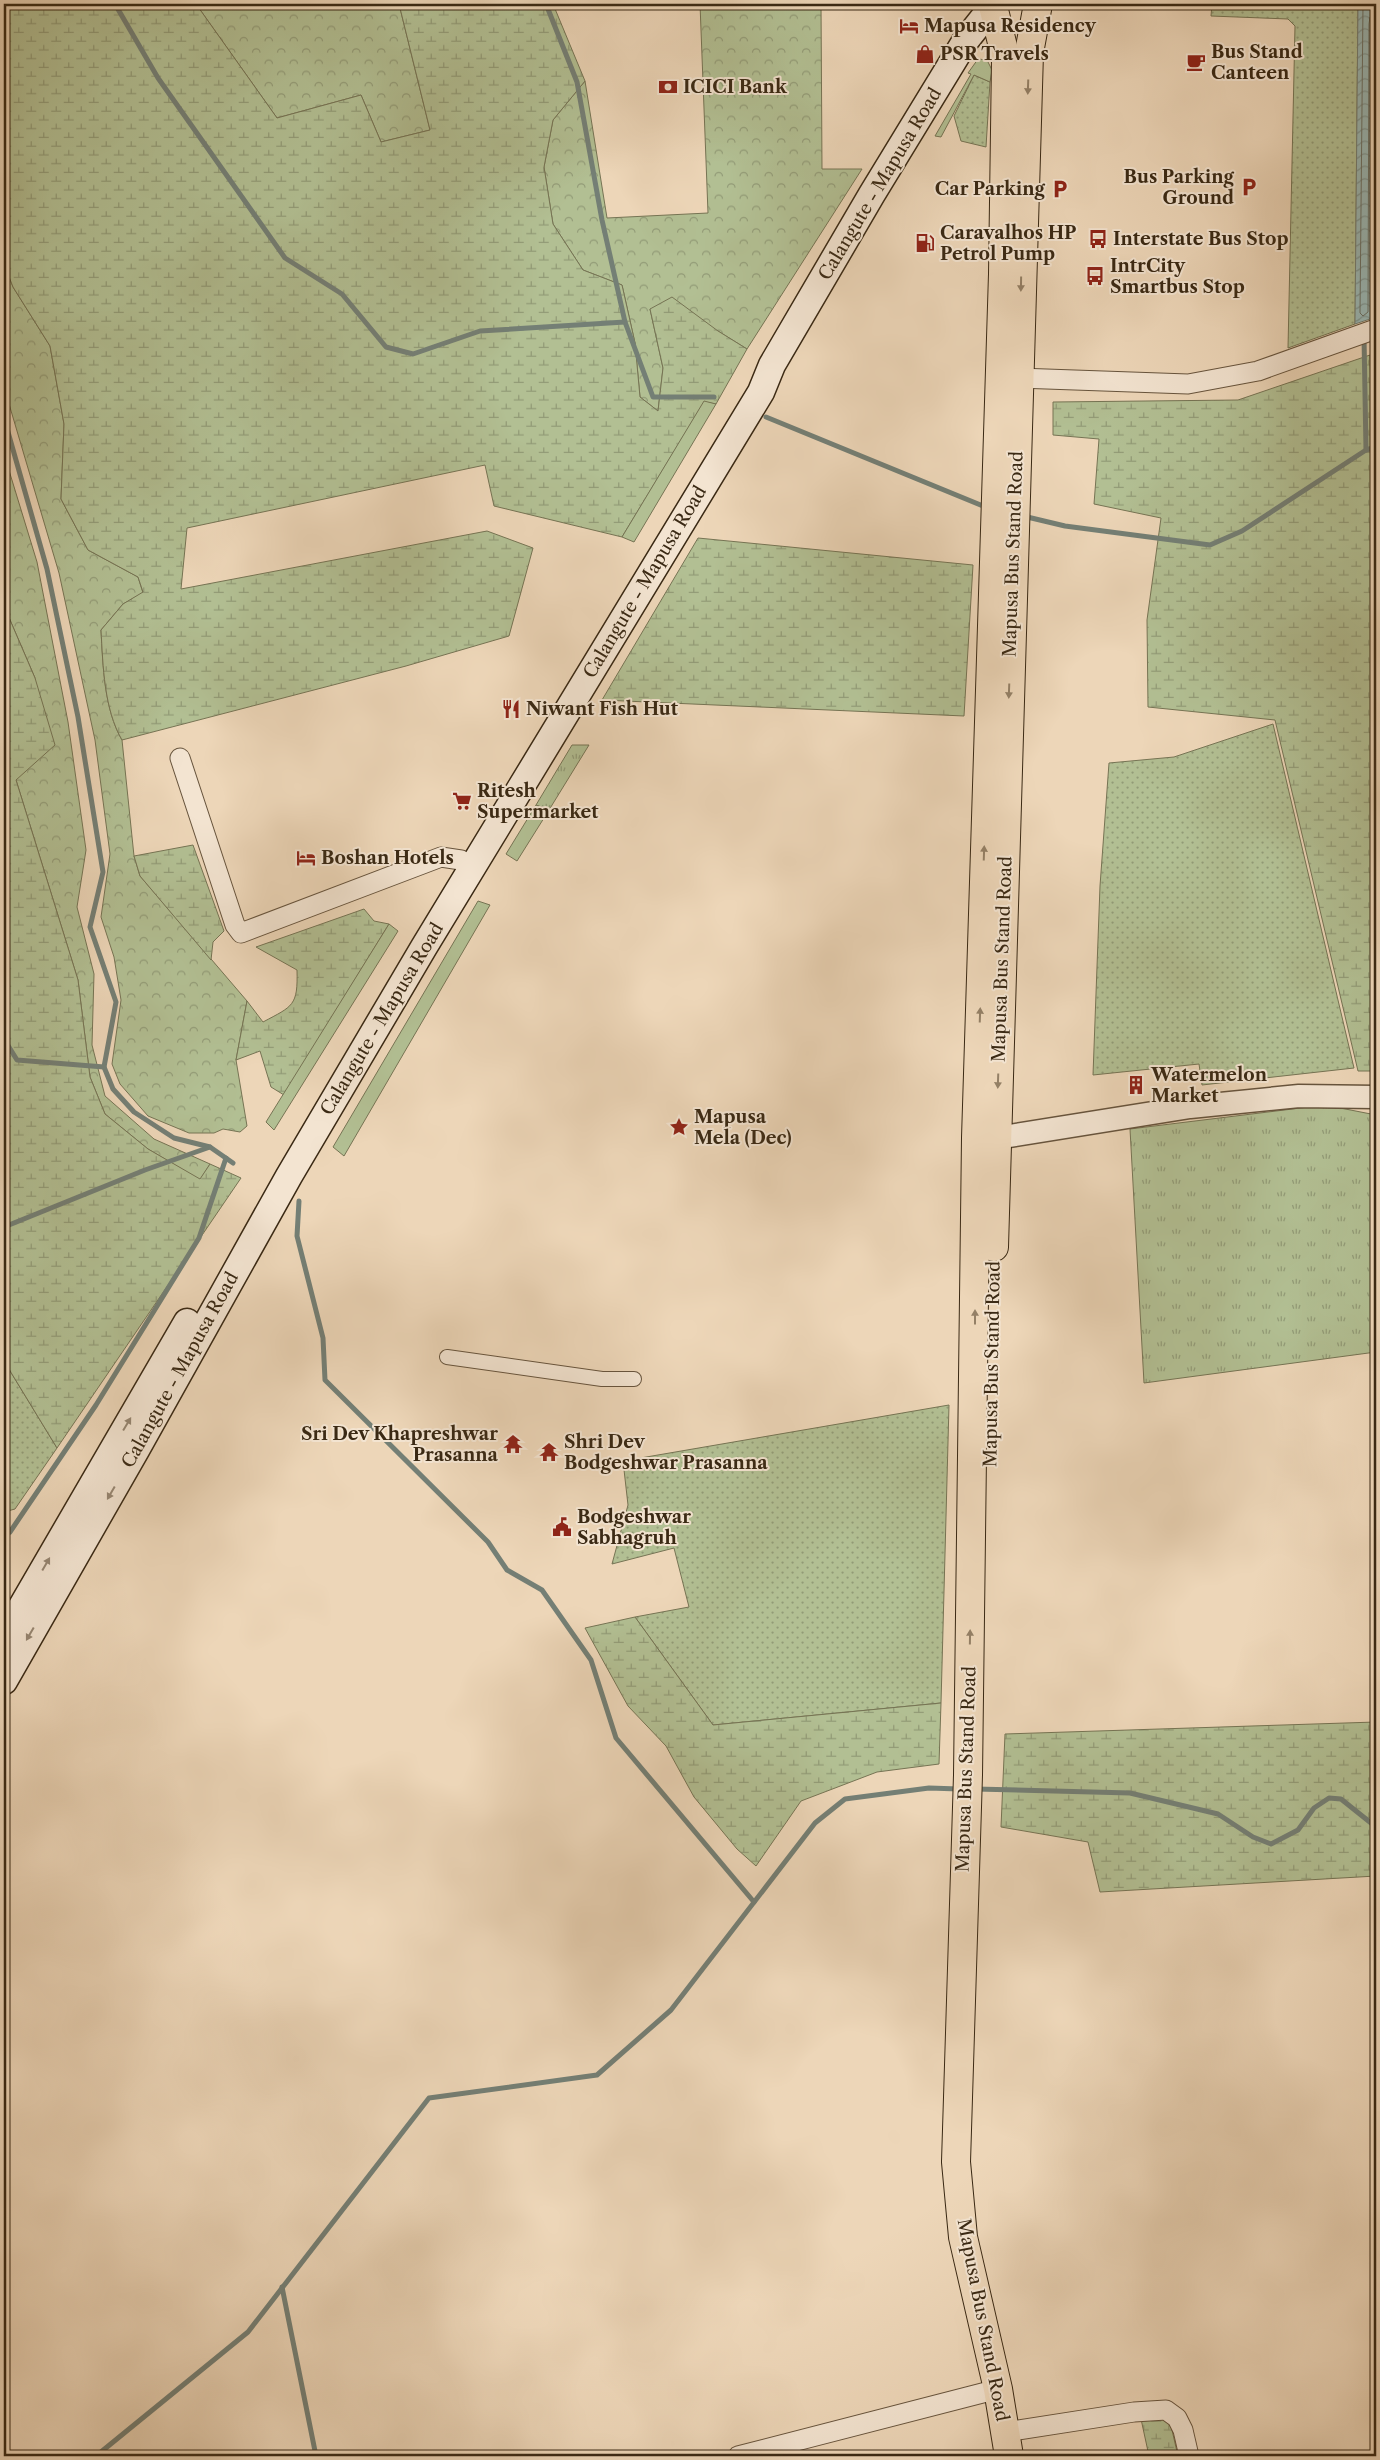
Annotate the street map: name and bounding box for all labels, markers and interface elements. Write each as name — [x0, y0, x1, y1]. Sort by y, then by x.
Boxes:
hotel icon: Mapusa Residency — [898, 15, 920, 37]
place label: Mapusa Residency — [924, 15, 1097, 37]
place label: Bus Stand Canteen — [1211, 41, 1303, 84]
shop icon: PSR Travels — [914, 43, 936, 65]
place label: PSR Travels — [940, 43, 1049, 65]
cafe icon: Bus Stand Canteen — [1185, 51, 1207, 73]
bank icon: ICICI Bank — [657, 76, 679, 98]
place label: ICICI Bank — [683, 76, 788, 98]
one-way arrow — [1023, 79, 1031, 95]
street label: Calangute - Mapusa Road — [814, 84, 946, 284]
place label: Bus Parking Ground — [1124, 166, 1235, 209]
parking icon: Bus Parking Ground — [1238, 176, 1260, 198]
place label: Car Parking — [935, 178, 1046, 200]
parking icon: Car Parking — [1049, 178, 1071, 200]
place label: Caravalhos HP Petrol Pump — [940, 222, 1076, 265]
bus stop icon: Interstate Bus Stop — [1087, 228, 1109, 250]
place label: Interstate Bus Stop — [1113, 228, 1288, 250]
fuel station icon: Caravalhos HP Petrol Pump — [914, 232, 936, 254]
place label: IntrCity Smartbus Stop — [1110, 255, 1245, 298]
bus stop icon: IntrCity Smartbus Stop — [1084, 265, 1106, 287]
one-way arrow — [1017, 276, 1025, 292]
street label: Mapusa Bus Stand Road — [998, 451, 1028, 657]
street label: Calangute - Mapusa Road — [579, 482, 711, 682]
one-way arrow — [1005, 684, 1013, 700]
restaurant icon: Niwant Fish Hut — [500, 698, 522, 720]
place label: Niwant Fish Hut — [526, 698, 679, 720]
place label: Ritesh Supermarket — [477, 780, 599, 823]
supermarket icon: Ritesh Supermarket — [451, 790, 473, 812]
one-way arrow — [981, 844, 989, 860]
hotel icon: Boshan Hotels — [295, 847, 317, 869]
place label: Boshan Hotels — [321, 847, 454, 869]
street label: Mapusa Bus Stand Road — [987, 856, 1017, 1062]
street label: Calangute - Mapusa Road — [316, 919, 448, 1119]
one-way arrow — [976, 1007, 984, 1023]
place label: Watermelon Market — [1150, 1064, 1268, 1107]
one-way arrow — [994, 1073, 1002, 1089]
building icon: Watermelon Market — [1125, 1074, 1147, 1096]
place label: Mapusa Mela (Dec) — [694, 1106, 792, 1149]
place icon: Mapusa Mela (Dec) — [668, 1116, 690, 1138]
street label: Mapusa Bus Stand Road — [979, 1261, 1005, 1467]
street label: Calangute - Mapusa Road — [117, 1268, 243, 1472]
one-way arrow — [971, 1309, 979, 1325]
one-way arrow — [123, 1417, 132, 1430]
place label: Sri Dev Khapreshwar Prasanna — [301, 1423, 499, 1466]
place label: Shri Dev Bodgeshwar Prasanna — [564, 1431, 768, 1474]
temple icon: Sri Dev Khapreshwar Prasanna — [502, 1433, 524, 1455]
temple icon: Shri Dev Bodgeshwar Prasanna — [538, 1441, 560, 1463]
one-way arrow — [107, 1486, 115, 1501]
place label: Bodgeshwar Sabhagruh — [577, 1506, 691, 1549]
public building icon: Bodgeshwar Sabhagruh — [551, 1516, 573, 1538]
one-way arrow — [41, 1557, 50, 1571]
one-way arrow — [26, 1628, 35, 1641]
one-way arrow — [966, 1629, 974, 1645]
street label: Mapusa Bus Stand Road — [951, 1666, 981, 1872]
street label: Mapusa Bus Stand Road — [953, 2217, 1013, 2423]

